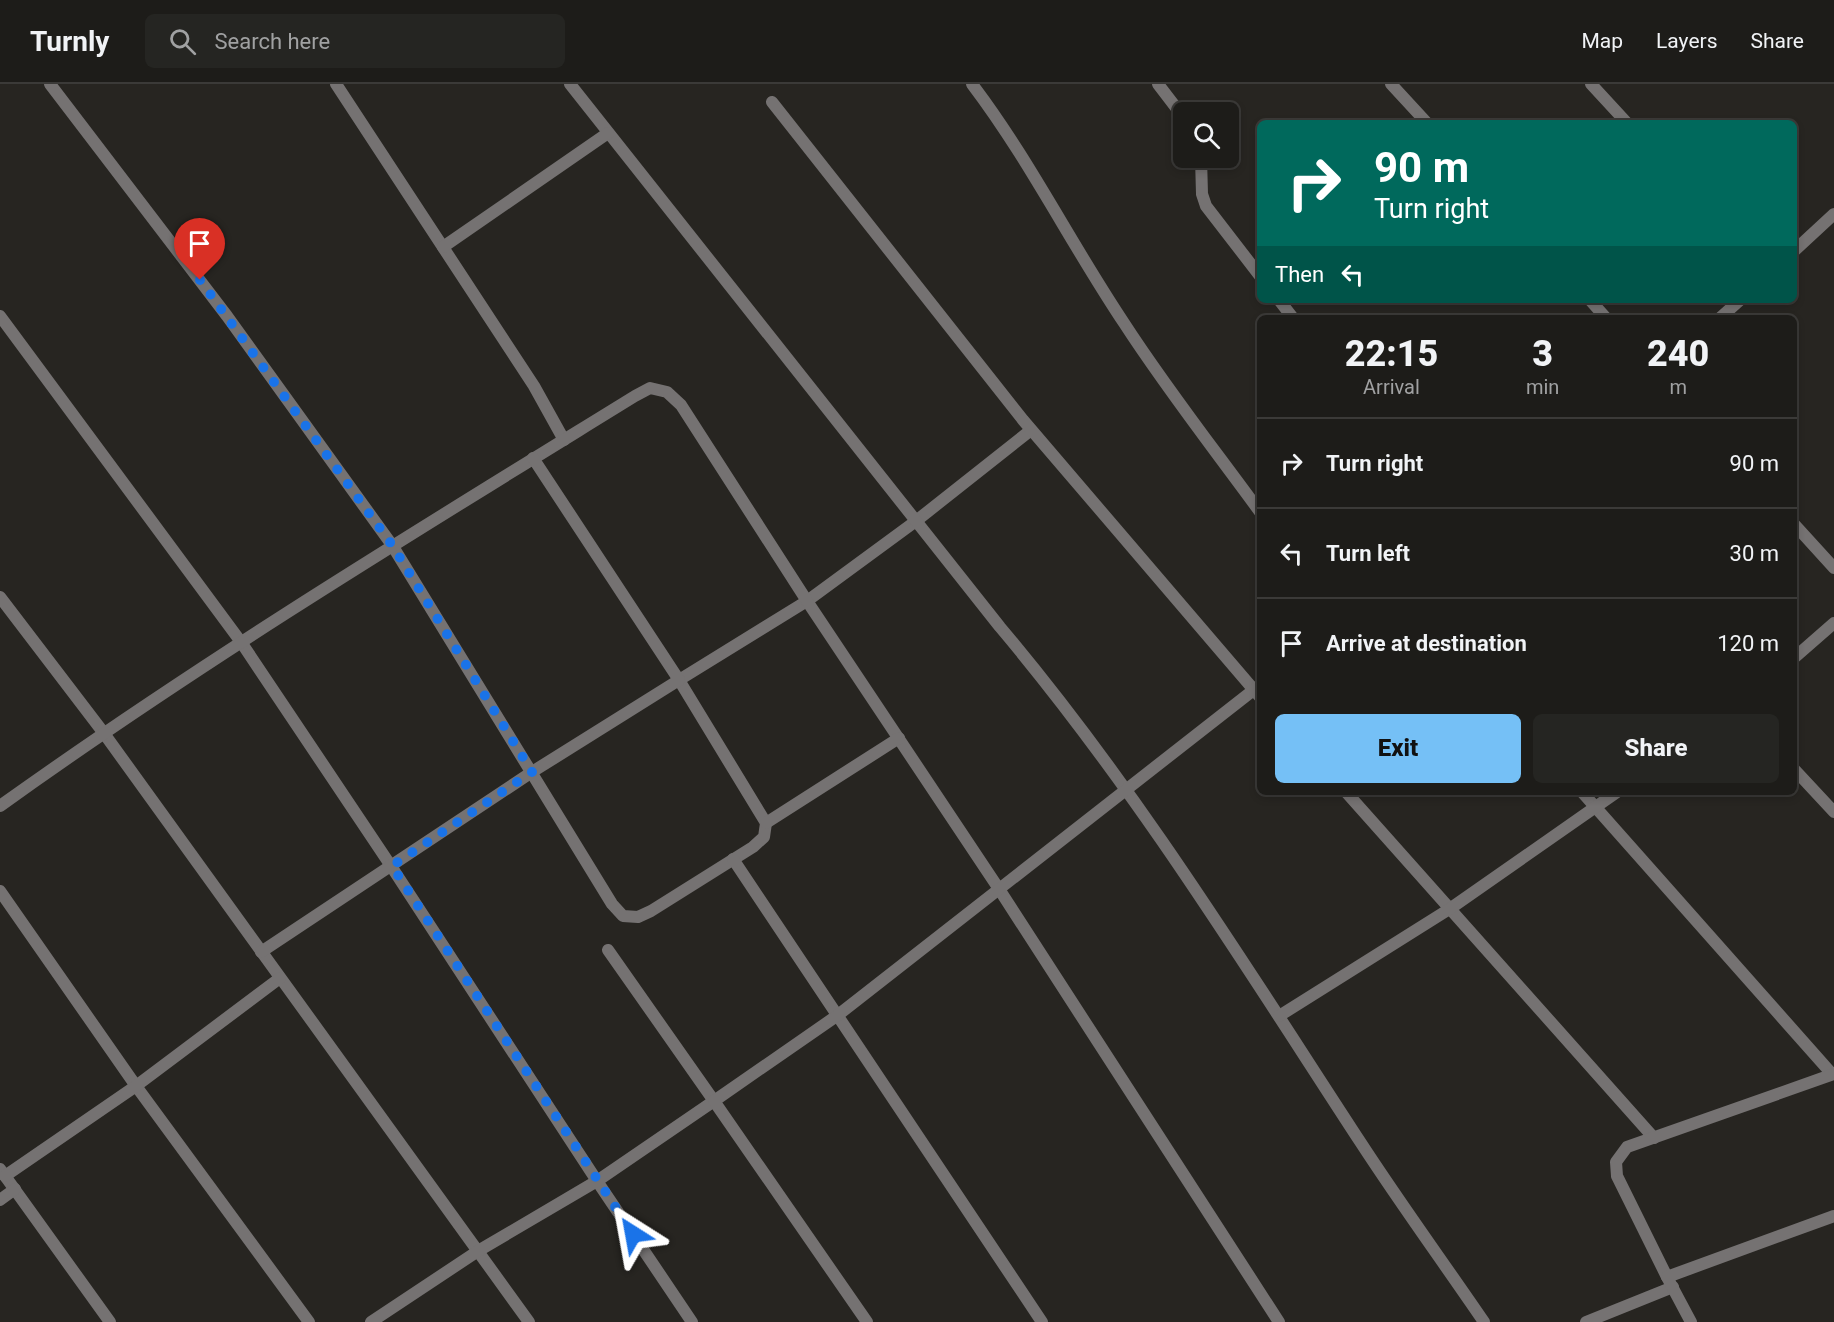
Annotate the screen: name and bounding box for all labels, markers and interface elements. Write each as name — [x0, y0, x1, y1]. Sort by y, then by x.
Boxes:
search box — [145, 14, 565, 68]
text: Turnly — [30, 25, 109, 58]
icon: search — [166, 25, 199, 58]
text: Search here — [214, 29, 330, 54]
text: Map — [1581, 29, 1623, 53]
text: Layers — [1656, 29, 1717, 53]
text: Share — [1750, 29, 1804, 53]
map controls — [1173, 102, 1239, 168]
button: search — [1173, 102, 1239, 168]
text: 90 m — [1374, 143, 1469, 192]
icon: right — [1275, 144, 1353, 222]
text: Turn right — [1374, 193, 1489, 225]
pin — [174, 218, 225, 280]
icon: arrive — [183, 227, 216, 260]
icon: left — [1336, 258, 1369, 291]
text: Then — [1275, 262, 1324, 287]
text: 22:15 — [1345, 333, 1438, 375]
text: 3 — [1532, 333, 1553, 375]
text: 240 — [1647, 333, 1709, 375]
text: Arrival — [1363, 375, 1420, 399]
text: min — [1526, 375, 1559, 399]
text: m — [1669, 375, 1687, 399]
icon: right — [1275, 447, 1308, 480]
text: Turn right — [1326, 451, 1423, 476]
text: 90 m — [1730, 451, 1779, 476]
icon: left — [1275, 537, 1308, 570]
text: Turn left — [1326, 541, 1410, 566]
text: 30 m — [1730, 541, 1779, 566]
icon: arrive — [1275, 627, 1308, 660]
text: Arrive at destination — [1326, 631, 1527, 656]
text: 120 m — [1717, 631, 1779, 656]
button: Exit — [1275, 714, 1521, 783]
button: Share — [1533, 714, 1779, 783]
position arrow — [601, 1202, 665, 1266]

